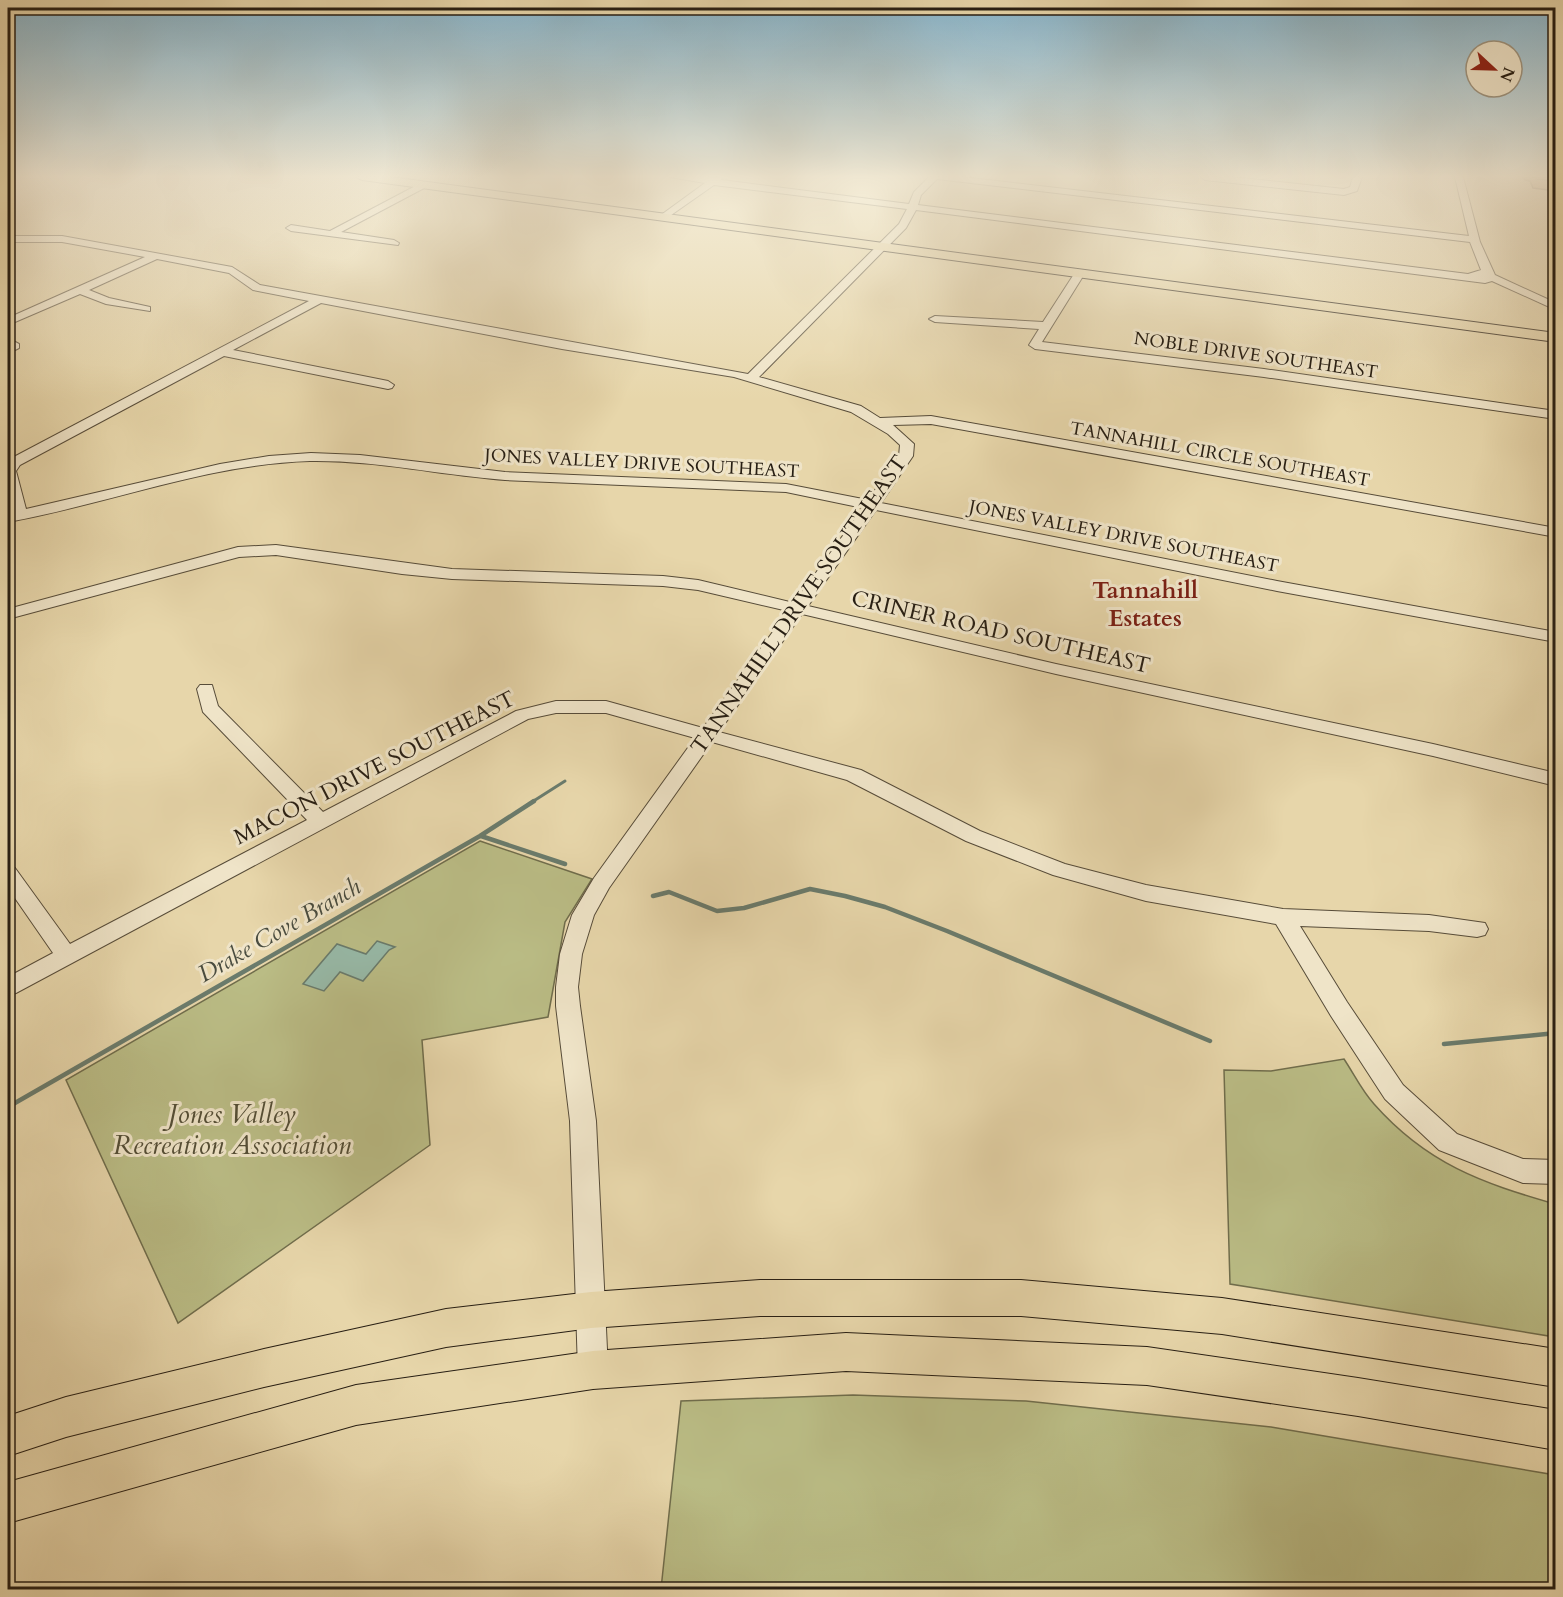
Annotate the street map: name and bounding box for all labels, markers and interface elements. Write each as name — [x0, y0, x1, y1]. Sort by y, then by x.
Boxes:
north arrow — [1464, 39, 1524, 99]
text: N — [1494, 64, 1520, 85]
street label: NOBLE DRIVE SOUTHEAST — [1132, 326, 1379, 385]
street label: TANNAHILL CIRCLE SOUTHEAST — [1068, 416, 1372, 493]
street label: JONES VALLEY DRIVE SOUTHEAST — [481, 443, 800, 484]
street label: TANNAHILL DRIVE SOUTHEAST — [684, 449, 914, 760]
street label: JONES VALLEY DRIVE SOUTHEAST — [964, 494, 1281, 579]
district label: Tannahill Estates — [1092, 574, 1198, 635]
street label: CRINER ROAD SOUTHEAST — [848, 583, 1153, 681]
street label: MACON DRIVE SOUTHEAST — [229, 684, 520, 852]
water label: Drake Cove Branch — [192, 870, 367, 990]
park label: Jones Valley Recreation Association — [113, 1096, 351, 1164]

